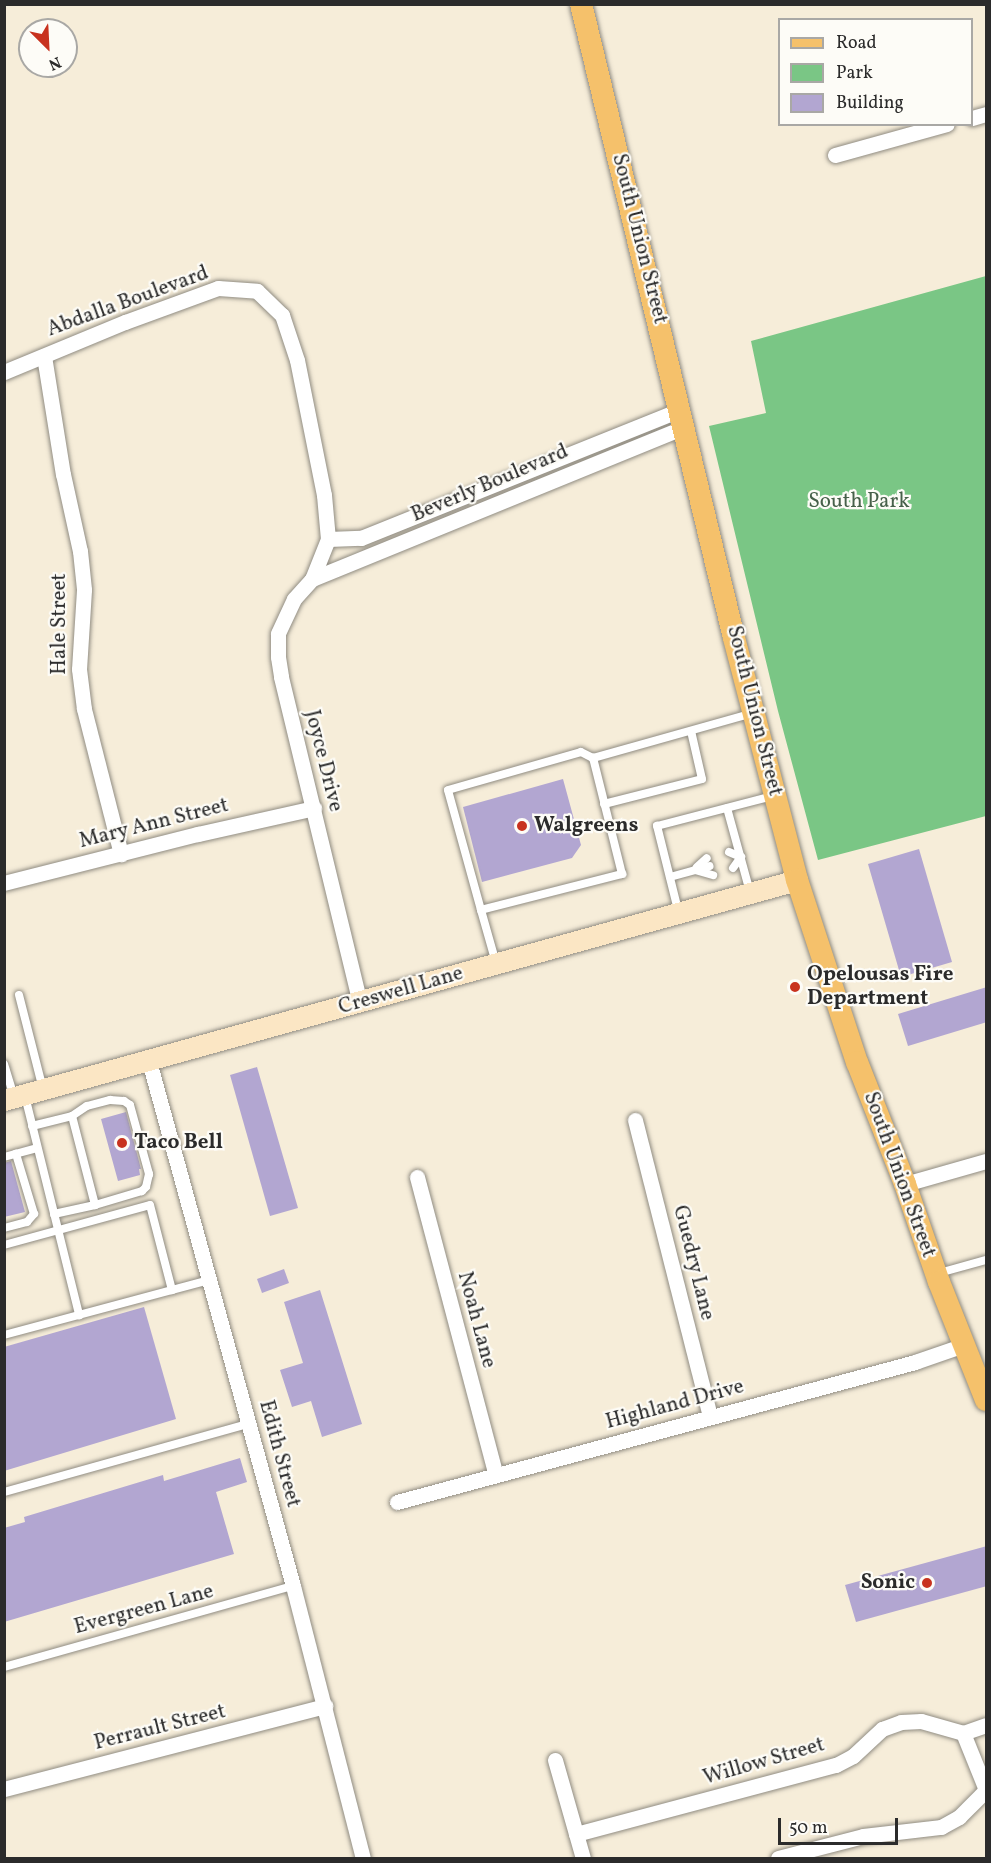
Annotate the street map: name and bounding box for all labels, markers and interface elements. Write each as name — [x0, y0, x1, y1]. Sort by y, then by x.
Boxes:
north arrow — [18, 18, 78, 78]
legend — [778, 18, 973, 126]
text: Road — [836, 31, 877, 56]
text: N — [45, 50, 64, 75]
text: Park — [836, 61, 873, 86]
text: Building — [836, 91, 904, 116]
street label: South Union Street — [606, 151, 672, 327]
street label: Abdalla Boulevard — [44, 261, 212, 343]
street label: Beverly Boulevard — [407, 439, 573, 529]
park label: South Park — [808, 489, 910, 515]
street label: Hale Street — [47, 573, 73, 675]
street label: South Union Street — [721, 623, 787, 799]
street label: Joyce Drive — [298, 708, 348, 814]
street label: Mary Ann Street — [76, 793, 232, 855]
place label: Walgreens — [534, 813, 638, 839]
marker: Walgreens — [515, 819, 529, 833]
street label: Creswell Lane — [336, 961, 466, 1021]
place label: Opelousas Fire Department — [807, 962, 953, 1012]
marker: Opelousas Fire Department — [788, 980, 802, 994]
street label: South Union Street — [857, 1089, 941, 1261]
place label: Taco Bell — [134, 1130, 223, 1156]
marker: Taco Bell — [115, 1136, 129, 1150]
street label: Guedry Lane — [666, 1203, 720, 1323]
street label: Noah Lane — [451, 1269, 501, 1371]
street label: Highland Drive — [603, 1374, 747, 1436]
street label: Edith Street — [253, 1398, 305, 1510]
place label: Sonic — [861, 1570, 915, 1596]
marker: Sonic — [920, 1576, 934, 1590]
street label: Evergreen Lane — [72, 1579, 216, 1641]
street label: Perrault Street — [92, 1700, 228, 1756]
street label: Willow Street — [700, 1733, 828, 1791]
scale bar — [781, 1806, 901, 1844]
text: 50 m — [789, 1816, 828, 1841]

